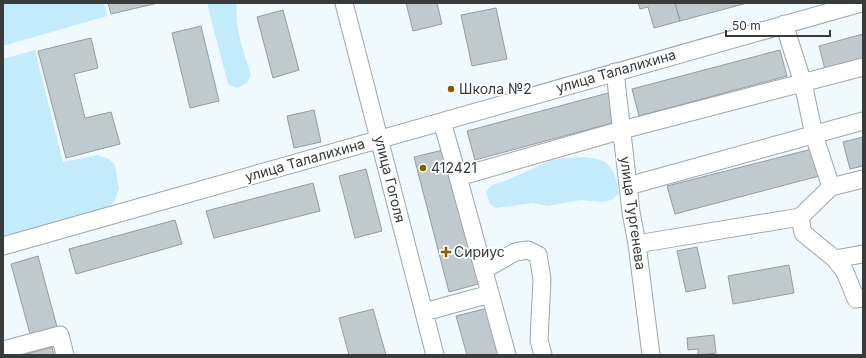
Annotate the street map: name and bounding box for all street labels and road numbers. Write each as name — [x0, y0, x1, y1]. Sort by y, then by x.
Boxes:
street label: улица Талалихина — [554, 45, 678, 96]
street label: улица Талалихина — [243, 134, 367, 185]
street label: улица Гоголя — [371, 134, 410, 224]
street label: улица Тургенева — [617, 155, 650, 271]

